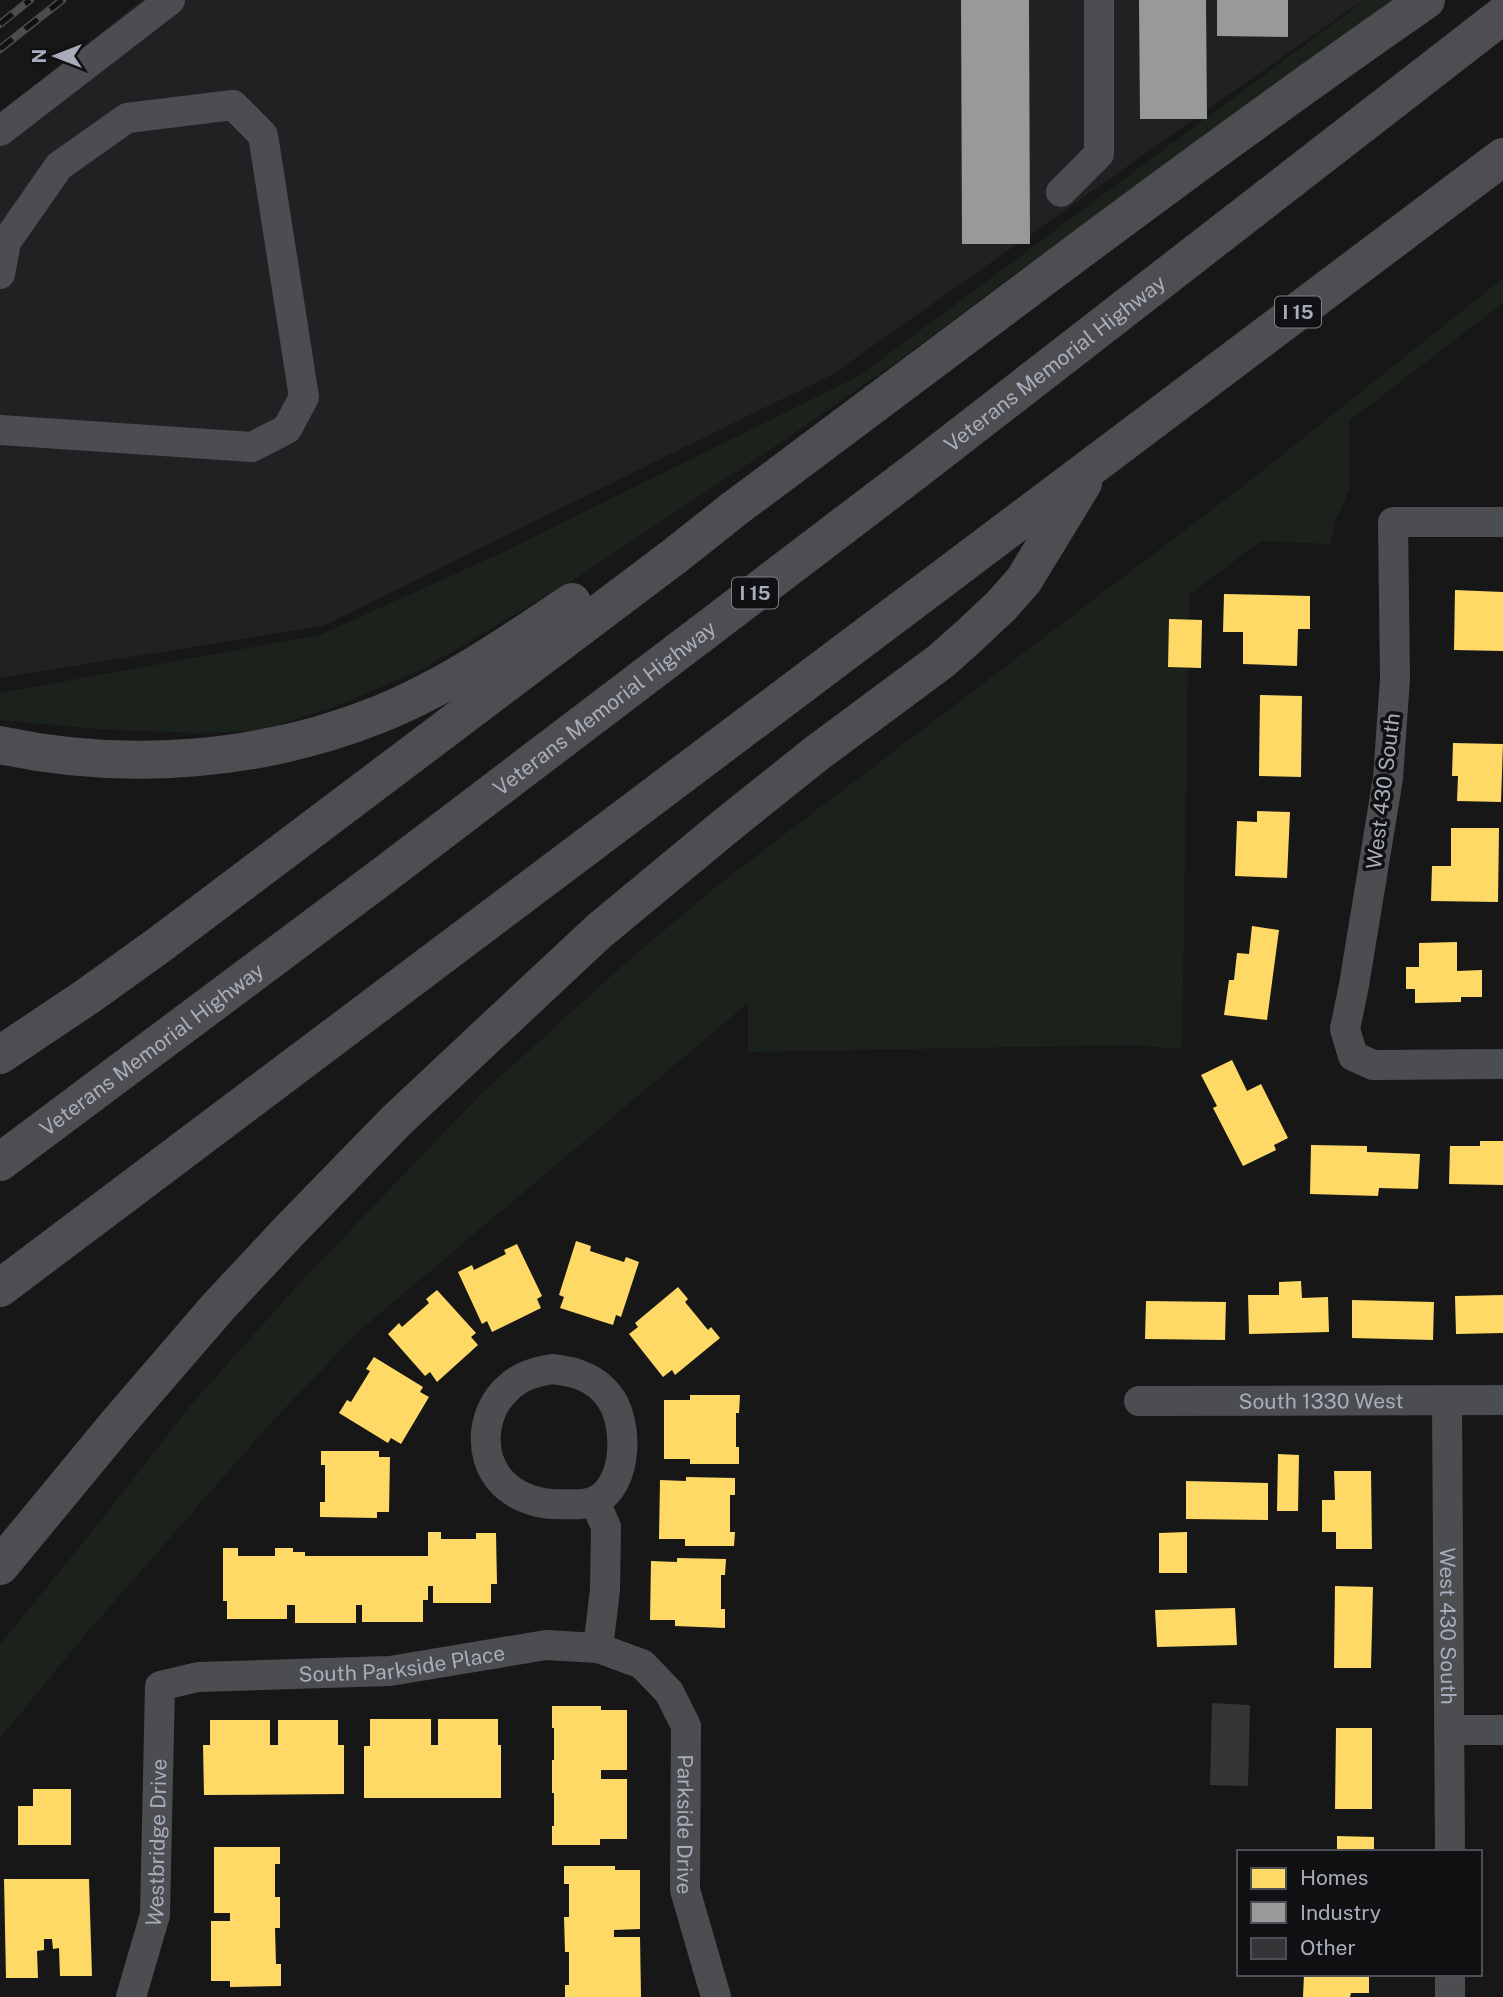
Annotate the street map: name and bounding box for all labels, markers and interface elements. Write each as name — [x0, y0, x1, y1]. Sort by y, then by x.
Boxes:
north arrow — [21, 21, 91, 91]
text: N — [28, 49, 50, 63]
street label: Veterans Memorial Highway — [939, 269, 1170, 457]
road number: I 15 — [1275, 296, 1321, 328]
road number: I 15 — [732, 578, 778, 608]
street label: Veterans Memorial Highway — [488, 615, 721, 800]
street label: West 430 South — [1361, 711, 1405, 871]
street label: Veterans Memorial Highway — [34, 957, 268, 1141]
street label: South 1330 West — [1238, 1388, 1404, 1413]
street label: West 430 South — [1435, 1547, 1462, 1705]
street label: South Parkside Place — [298, 1640, 507, 1686]
street label: Parkside Drive — [672, 1754, 698, 1895]
street label: Westbridge Drive — [140, 1758, 171, 1929]
legend — [1237, 1850, 1482, 1976]
text: Homes — [1300, 1865, 1368, 1890]
text: Industry — [1300, 1900, 1381, 1925]
text: Other — [1300, 1935, 1356, 1960]

